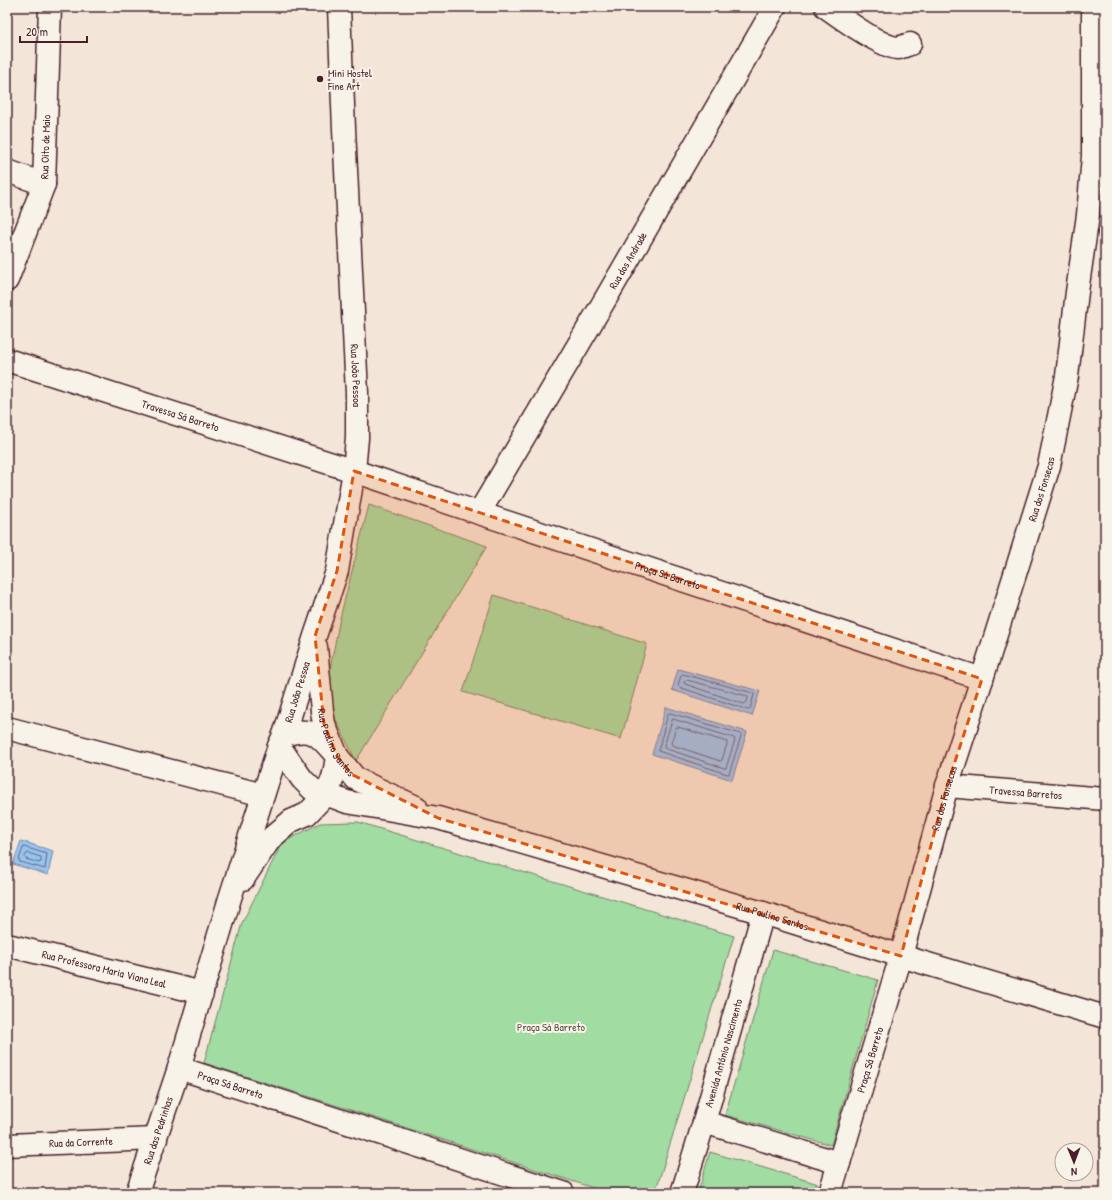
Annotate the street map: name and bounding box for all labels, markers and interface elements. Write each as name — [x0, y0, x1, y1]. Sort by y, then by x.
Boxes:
scale bar — [20, 18, 87, 44]
text: 20 m — [26, 23, 48, 40]
place label: Mini Hostel Fine Art — [327, 66, 372, 93]
marker: Mini Hostel Fine Art — [315, 74, 325, 84]
street label: Rua Oito de Maio — [37, 114, 53, 179]
street label: Rua dos Andrade — [606, 229, 650, 292]
street label: Rua João Pessoa — [348, 344, 364, 408]
street label: Travessa Sá Barreto — [140, 396, 221, 435]
street label: Rua dos Fonsecas — [1025, 456, 1058, 523]
street label: Praça Sá Barreto — [633, 558, 703, 593]
street label: Rua João Pessoa — [281, 659, 313, 724]
street label: Rua Paulino Santos — [315, 708, 358, 779]
street label: Rua dos Fonsecas — [928, 764, 960, 832]
street label: Travessa Barretos — [989, 783, 1063, 802]
street label: Rua Paulino Santos — [735, 899, 810, 934]
street label: Rua Professora Maria Viana Leal — [40, 947, 168, 991]
street label: Avenida Antônio Nascimento — [702, 997, 746, 1109]
park label: Praça Sá Barreto — [517, 1020, 585, 1034]
street label: Praça Sá Barreto — [853, 1025, 887, 1094]
street label: Praça Sá Barreto — [196, 1068, 265, 1102]
street label: Rua das Pedrinhas — [140, 1095, 176, 1166]
street label: Rua da Corrente — [49, 1134, 114, 1150]
north arrow — [1054, 1142, 1094, 1182]
text: N — [1071, 1165, 1077, 1179]

